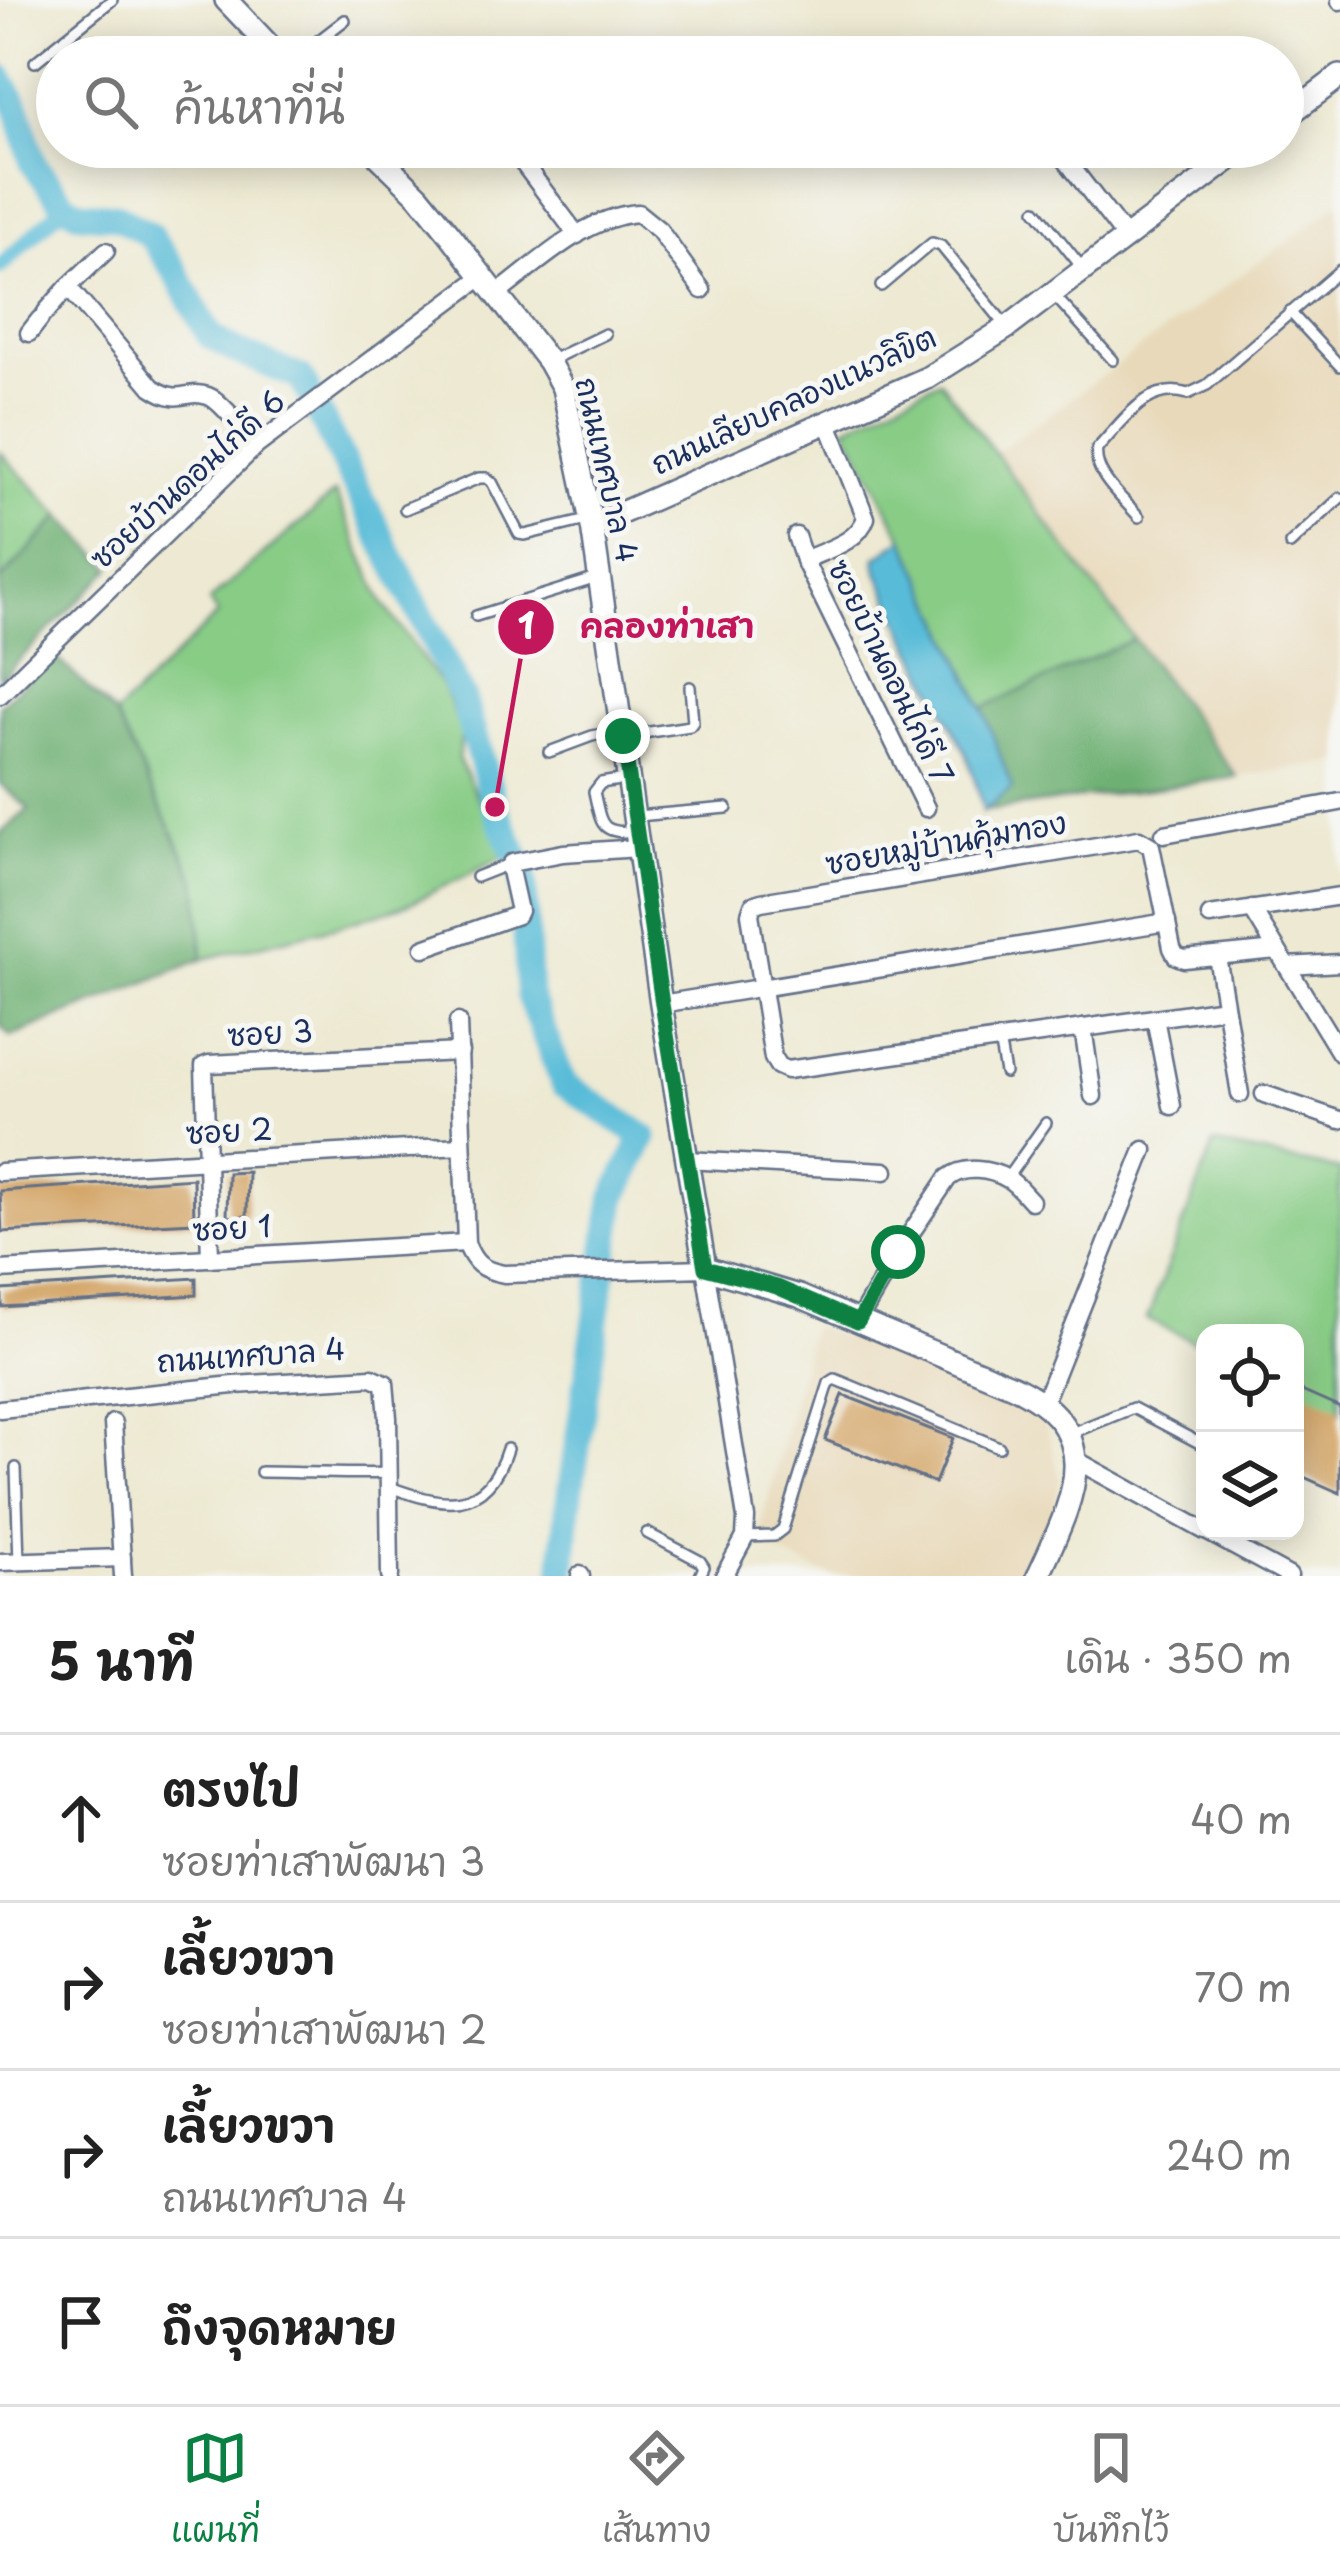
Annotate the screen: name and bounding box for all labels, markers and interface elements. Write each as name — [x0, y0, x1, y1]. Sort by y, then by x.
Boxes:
search box — [36, 36, 1304, 168]
icon: search — [78, 69, 144, 135]
text: ค้นหาที่นี่ — [174, 71, 345, 139]
street label: ถนนเลียบคลองแนวลิขิต — [643, 313, 943, 485]
street label: ถนนเทศบาล 4 — [565, 372, 652, 566]
street label: ซอยบ้านดอนไก่ดี 6 — [79, 378, 294, 578]
street label: ซอยบ้านดอนไก่ดี 7 — [818, 551, 966, 791]
callout: คลองท่าเสา — [496, 592, 778, 661]
text: 1 — [517, 597, 535, 651]
text: คลองท่าเสา — [580, 599, 754, 649]
route end — [596, 709, 650, 763]
street label: ซอยหมู่บ้านคุ้มทอง — [821, 798, 1070, 887]
street label: ซอย 3 — [226, 1007, 314, 1056]
street label: ซอย 2 — [184, 1105, 273, 1154]
street label: ซอย 1 — [191, 1202, 273, 1251]
route start — [871, 1225, 925, 1279]
street label: ถนนเทศบาล 4 — [155, 1324, 347, 1383]
map controls — [1196, 1324, 1304, 1540]
button: locate — [1196, 1324, 1304, 1432]
button: layers — [1196, 1432, 1304, 1540]
text: 5 นาที — [48, 1620, 194, 1697]
text: เดิน · 350 m — [1064, 1627, 1292, 1686]
text: ตรงไป — [162, 1753, 300, 1821]
icon: ahead — [48, 1785, 114, 1851]
text: 40 m — [1190, 1788, 1292, 1847]
text: ซอยท่าเสาพัฒนา 3 — [162, 1830, 485, 1889]
text: เลี้ยวขวา — [162, 1921, 335, 1989]
icon: right — [48, 1953, 114, 2019]
text: 70 m — [1194, 1956, 1292, 2015]
text: ซอยท่าเสาพัฒนา 2 — [162, 1998, 487, 2057]
text: เลี้ยวขวา — [162, 2089, 335, 2157]
icon: right — [48, 2121, 114, 2187]
text: 240 m — [1166, 2124, 1292, 2183]
text: ถนนเทศบาล 4 — [162, 2166, 407, 2225]
icon: arrive — [48, 2289, 114, 2355]
text: ถึงจุดหมาย — [162, 2291, 397, 2359]
tab: แผนที่ — [171, 2425, 260, 2555]
tab: เส้นทาง — [602, 2425, 711, 2555]
tab: บันทึกไว้ — [1053, 2425, 1169, 2555]

